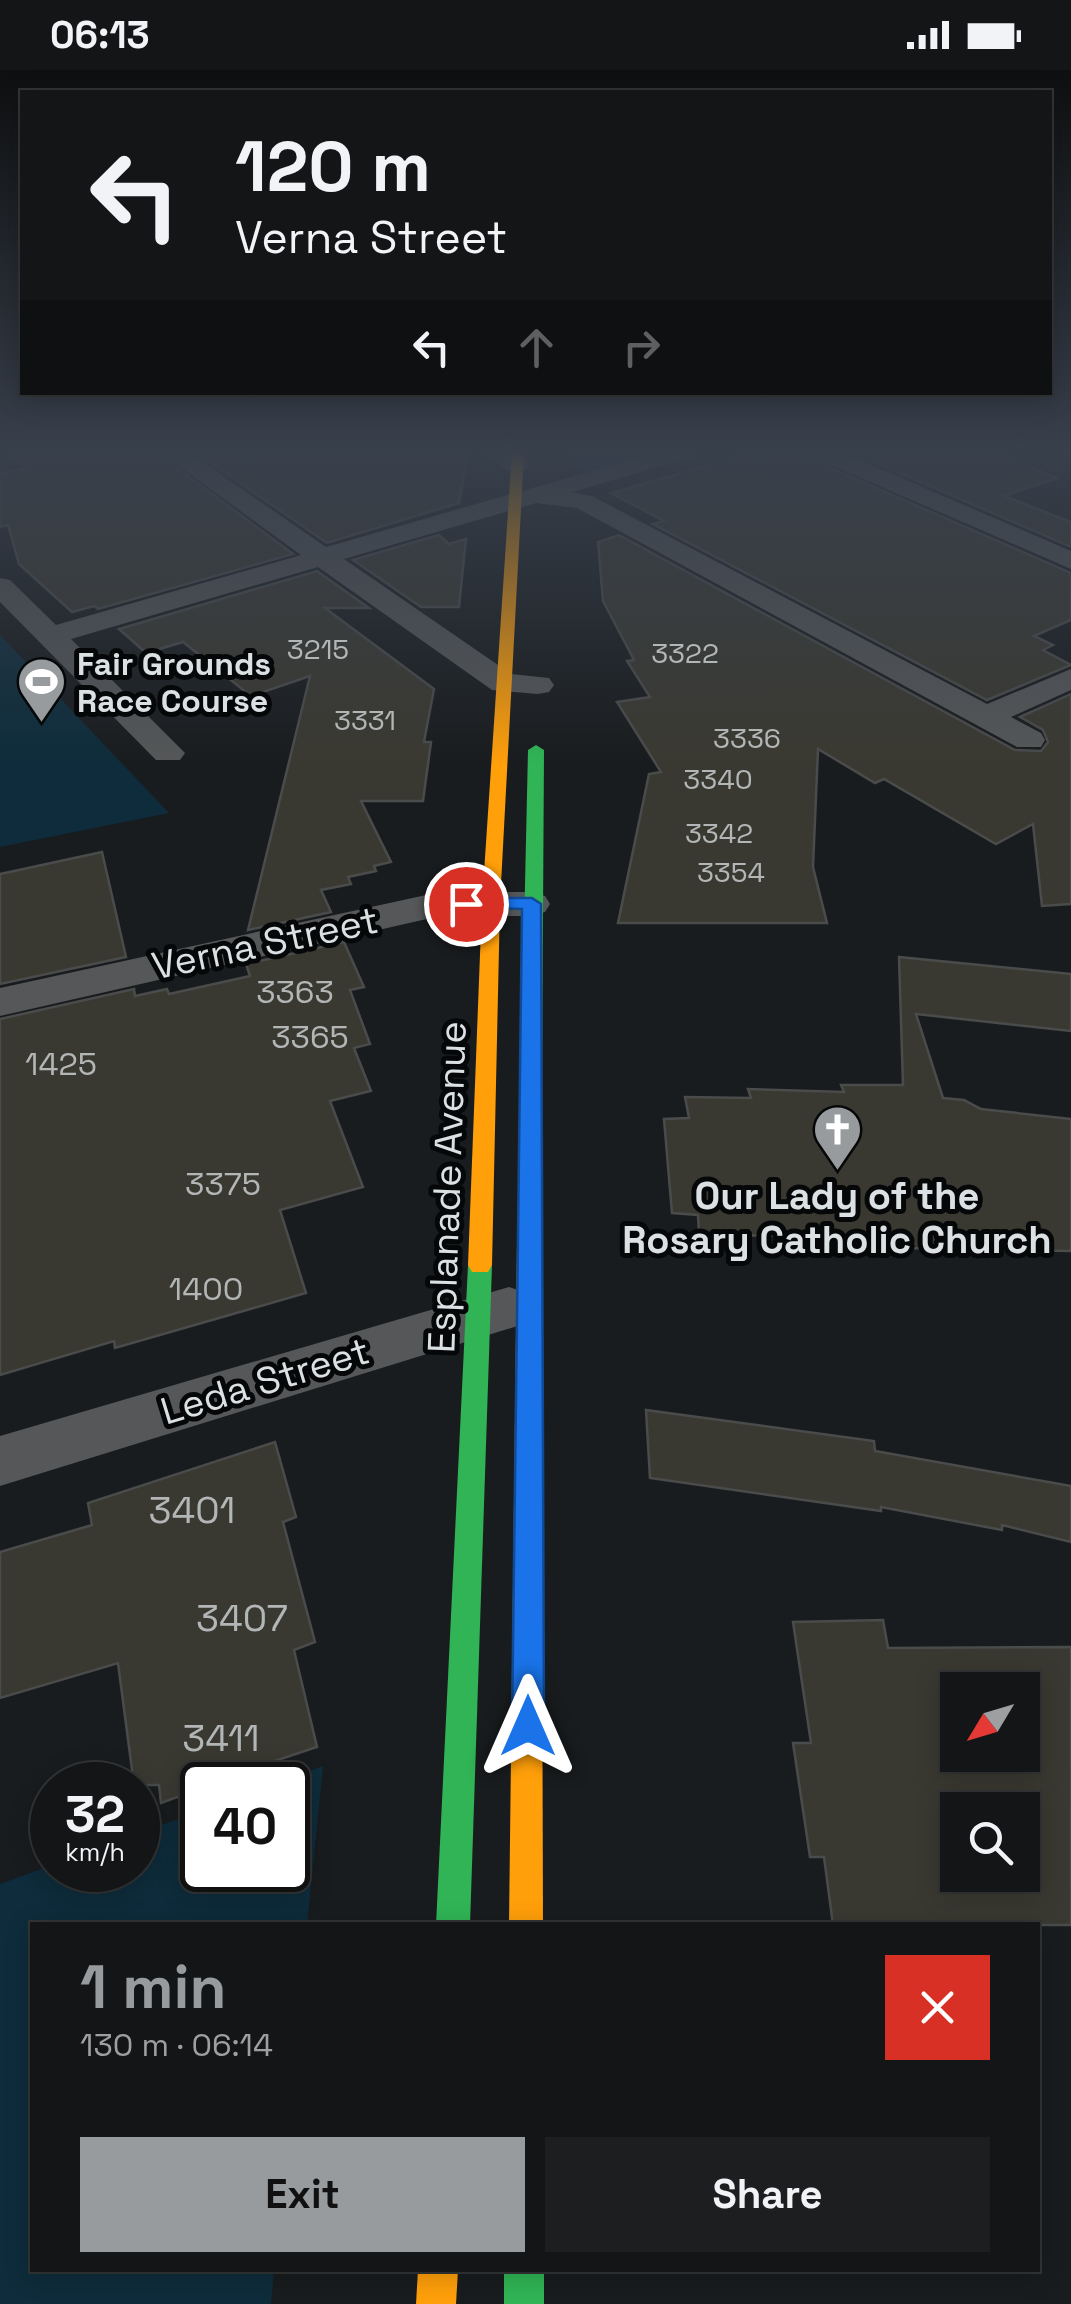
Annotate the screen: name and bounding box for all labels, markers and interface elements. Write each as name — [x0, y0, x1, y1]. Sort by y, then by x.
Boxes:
text: 06:13 — [50, 11, 150, 59]
text: 120 m — [235, 122, 431, 211]
icon: left — [70, 130, 200, 260]
text: Verna Street — [235, 209, 507, 266]
icon: left — [404, 320, 459, 375]
icon: ahead — [509, 320, 564, 375]
icon: right — [614, 320, 669, 375]
house number: 3215 — [287, 631, 349, 667]
house number: 3322 — [651, 635, 719, 671]
place label: Fair Grounds Race Course — [77, 644, 271, 721]
sports icon: Fair Grounds Race Course — [16, 656, 68, 724]
house number: 3331 — [334, 702, 396, 738]
house number: 3336 — [713, 720, 781, 756]
house number: 3340 — [683, 761, 753, 797]
house number: 3342 — [685, 815, 753, 851]
house number: 3354 — [697, 854, 765, 890]
pin — [424, 862, 509, 947]
icon: arrive — [439, 877, 494, 932]
street label: Verna Street — [148, 896, 382, 990]
house number: 3363 — [256, 972, 334, 1012]
house number: 3365 — [271, 1017, 349, 1057]
street label: Esplanade Avenue — [417, 1020, 477, 1354]
house number: 1425 — [25, 1044, 97, 1084]
church icon: Our Lady of the Rosary Catholic Church — [811, 1104, 863, 1172]
house number: 3375 — [185, 1164, 261, 1204]
place label: Our Lady of the Rosary Catholic Church — [622, 1172, 1052, 1264]
house number: 1400 — [169, 1269, 243, 1309]
street label: Leda Street — [155, 1327, 375, 1435]
house number: 3401 — [149, 1486, 235, 1534]
house number: 3407 — [196, 1594, 288, 1642]
north arrow — [940, 1672, 1040, 1772]
map controls — [940, 1672, 1040, 1892]
position arrow — [476, 1674, 580, 1778]
house number: 3411 — [182, 1714, 260, 1762]
speed limit sign: 40 — [180, 1762, 310, 1892]
text: 32 — [65, 1783, 125, 1847]
button: search — [940, 1792, 1040, 1892]
text: km/h — [65, 1836, 125, 1868]
text: 1 min — [80, 1949, 227, 2026]
button: close — [885, 1955, 990, 2060]
text: 130 m · 06:14 — [80, 2025, 273, 2065]
button: Exit — [80, 2137, 525, 2252]
button: Share — [545, 2137, 990, 2252]

